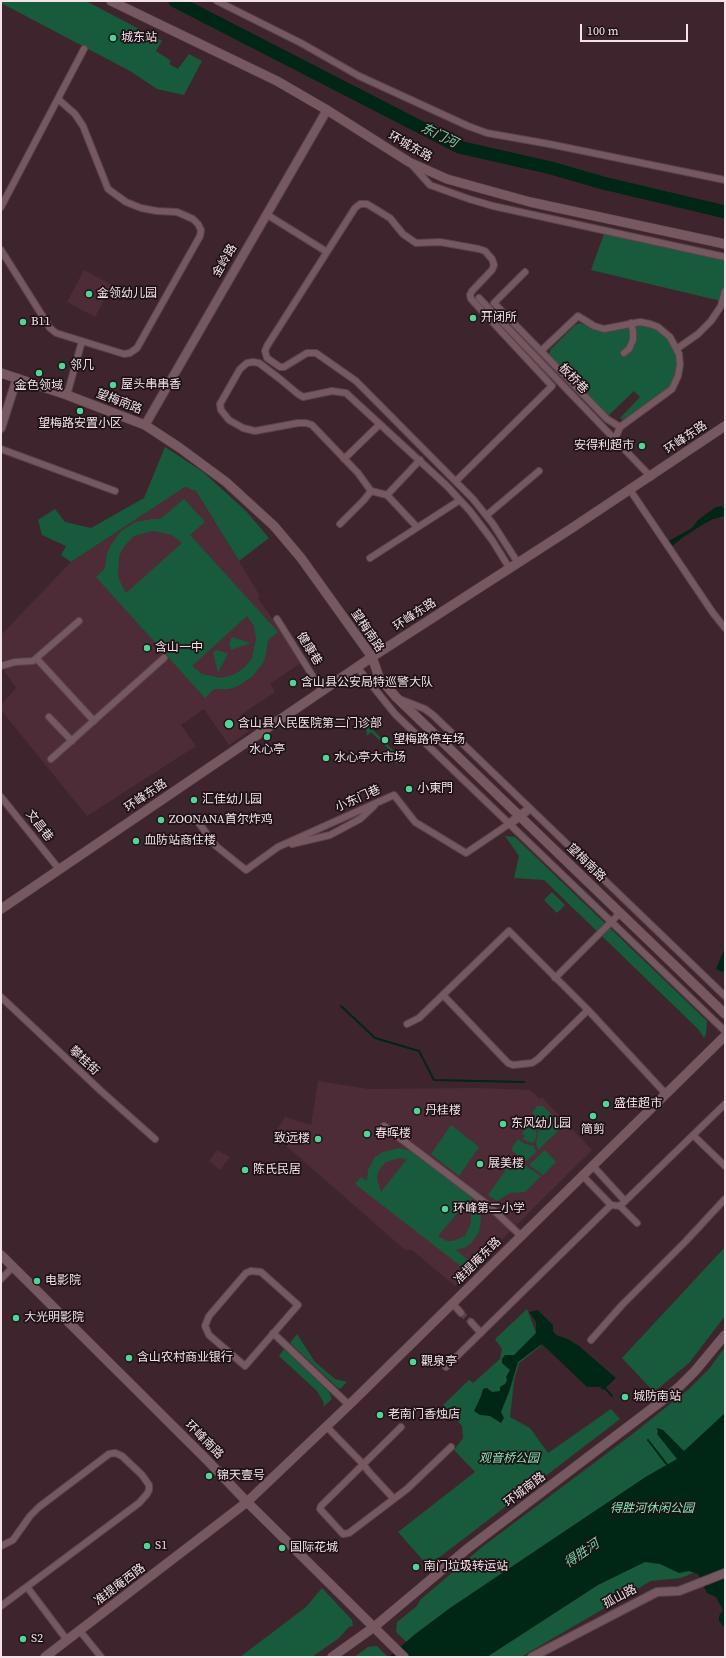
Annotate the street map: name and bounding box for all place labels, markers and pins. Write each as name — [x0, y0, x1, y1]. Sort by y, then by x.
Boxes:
place label: 城东站 — [121, 31, 157, 45]
marker: 城东站 — [108, 33, 118, 43]
place label: 金领幼儿园 — [97, 287, 157, 301]
marker: 金领幼儿园 — [84, 289, 94, 299]
place label: 开闭所 — [481, 311, 517, 325]
marker: 开闭所 — [468, 313, 478, 323]
place label: B11 — [31, 315, 51, 329]
marker: B11 — [18, 317, 28, 327]
place label: 邻几 — [70, 359, 94, 373]
marker: 邻几 — [57, 361, 67, 371]
marker: 金色领域 — [34, 368, 44, 378]
place label: 屋头串串香 — [121, 378, 181, 392]
place label: 金色领域 — [15, 379, 63, 393]
marker: 屋头串串香 — [108, 380, 118, 390]
marker: 望梅路安置小区 — [75, 406, 85, 416]
place label: 望梅路安置小区 — [38, 417, 122, 431]
place label: 安得利超市 — [574, 439, 634, 453]
marker: 安得利超市 — [637, 441, 647, 451]
place label: 含山一中 — [155, 641, 203, 655]
marker: 含山一中 — [142, 643, 152, 653]
place label: 含山县公安局特巡警大队 — [301, 676, 433, 690]
marker: 含山县公安局特巡警大队 — [288, 678, 298, 688]
place label: 含山县人民医院第二门诊部 — [238, 717, 382, 731]
marker: 含山县人民医院第二门诊部 — [223, 718, 235, 730]
marker: 水心亭 — [262, 732, 272, 742]
place label: 望梅路停车场 — [393, 733, 465, 747]
marker: 望梅路停车场 — [380, 735, 390, 745]
place label: 水心亭 — [249, 743, 285, 757]
place label: 水心亭大市场 — [334, 751, 406, 765]
marker: 水心亭大市场 — [321, 753, 331, 763]
place label: 小東門 — [417, 782, 453, 796]
marker: 小東門 — [404, 784, 414, 794]
place label: 汇佳幼儿园 — [202, 793, 262, 807]
marker: 汇佳幼儿园 — [189, 795, 199, 805]
place label: ZOONANA首尔炸鸡 — [169, 813, 273, 827]
marker: ZOONANA首尔炸鸡 — [156, 815, 166, 825]
place label: 血防站商住楼 — [144, 834, 216, 848]
marker: 血防站商住楼 — [131, 836, 141, 846]
place label: 盛佳超市 — [614, 1097, 662, 1111]
marker: 盛佳超市 — [601, 1099, 611, 1109]
place label: 丹桂楼 — [425, 1104, 461, 1118]
marker: 丹桂楼 — [412, 1106, 422, 1116]
marker: 简剪 — [588, 1111, 598, 1121]
place label: 东风幼儿园 — [511, 1117, 571, 1131]
marker: 东风幼儿园 — [498, 1119, 508, 1129]
place label: 简剪 — [581, 1123, 605, 1137]
place label: 春晖楼 — [375, 1127, 411, 1141]
marker: 春晖楼 — [362, 1129, 372, 1139]
place label: 致远楼 — [274, 1132, 310, 1146]
marker: 致远楼 — [313, 1134, 323, 1144]
place label: 展美楼 — [488, 1157, 524, 1171]
marker: 展美楼 — [475, 1159, 485, 1169]
place label: 陈氏民居 — [253, 1163, 301, 1177]
marker: 陈氏民居 — [240, 1165, 250, 1175]
place label: 环峰第二小学 — [453, 1202, 525, 1216]
marker: 环峰第二小学 — [440, 1204, 450, 1214]
place label: 电影院 — [45, 1274, 81, 1288]
marker: 电影院 — [32, 1276, 42, 1286]
place label: 大光明影院 — [24, 1311, 84, 1325]
marker: 大光明影院 — [11, 1313, 21, 1323]
place label: 含山农村商业银行 — [137, 1351, 233, 1365]
marker: 含山农村商业银行 — [124, 1353, 134, 1363]
place label: 觀泉亭 — [421, 1355, 457, 1369]
marker: 觀泉亭 — [408, 1357, 418, 1367]
place label: 城防南站 — [633, 1390, 681, 1404]
marker: 城防南站 — [620, 1392, 630, 1402]
place label: 老南门香烛店 — [388, 1408, 460, 1422]
marker: 老南门香烛店 — [375, 1410, 385, 1420]
place label: 锦天壹号 — [217, 1469, 265, 1483]
marker: 锦天壹号 — [204, 1471, 214, 1481]
place label: S1 — [155, 1539, 167, 1553]
marker: S1 — [142, 1541, 152, 1551]
place label: 国际花城 — [290, 1541, 338, 1555]
marker: 国际花城 — [277, 1543, 287, 1553]
place label: 南门垃圾转运站 — [424, 1560, 508, 1574]
marker: 南门垃圾转运站 — [411, 1562, 421, 1572]
place label: S2 — [31, 1632, 43, 1646]
marker: S2 — [18, 1634, 28, 1644]

